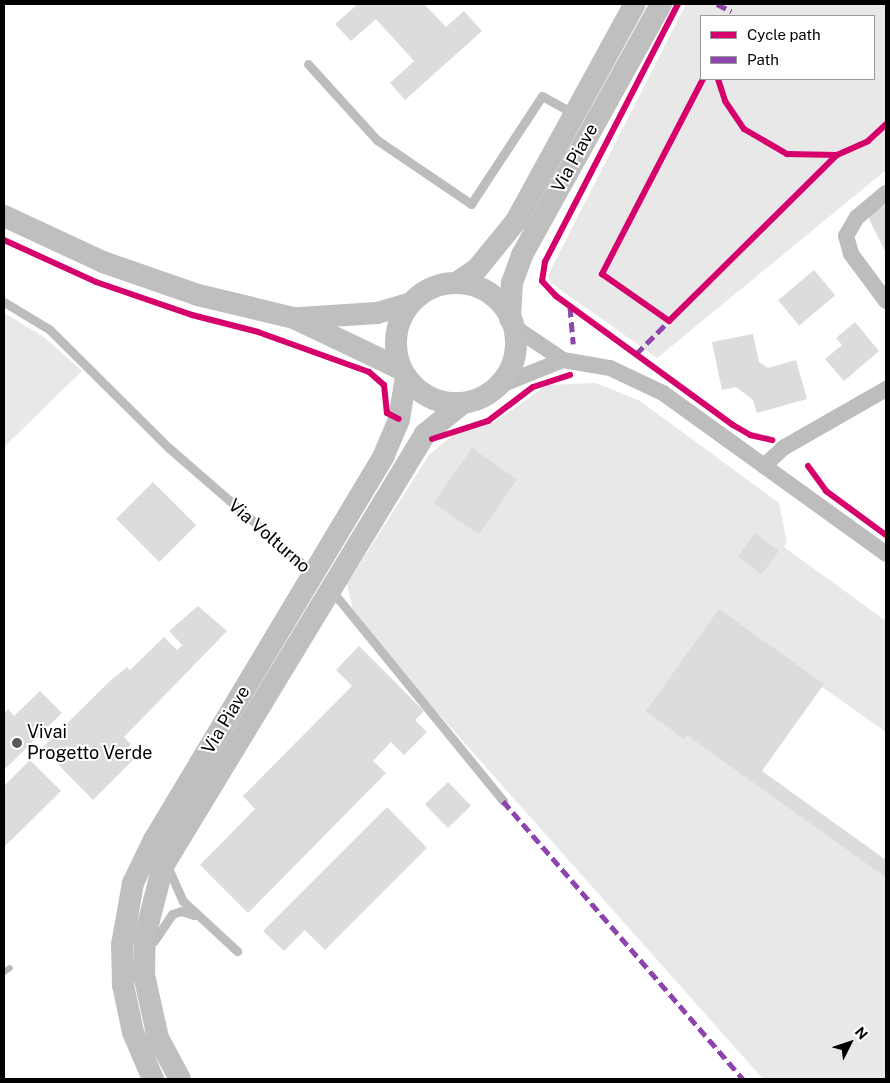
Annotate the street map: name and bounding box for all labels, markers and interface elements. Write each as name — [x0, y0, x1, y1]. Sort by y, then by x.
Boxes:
legend — [700, 15, 875, 80]
text: Cycle path — [747, 26, 821, 43]
text: Path — [747, 51, 779, 68]
street label: Via Piave — [547, 120, 603, 196]
street label: Via Volturno — [223, 494, 315, 578]
street label: Via Piave — [197, 682, 255, 758]
place label: Vivai Progetto Verde — [27, 722, 153, 764]
marker: Vivai Progetto Verde — [11, 737, 23, 749]
north arrow — [825, 1018, 875, 1068]
text: N — [852, 1024, 871, 1043]

